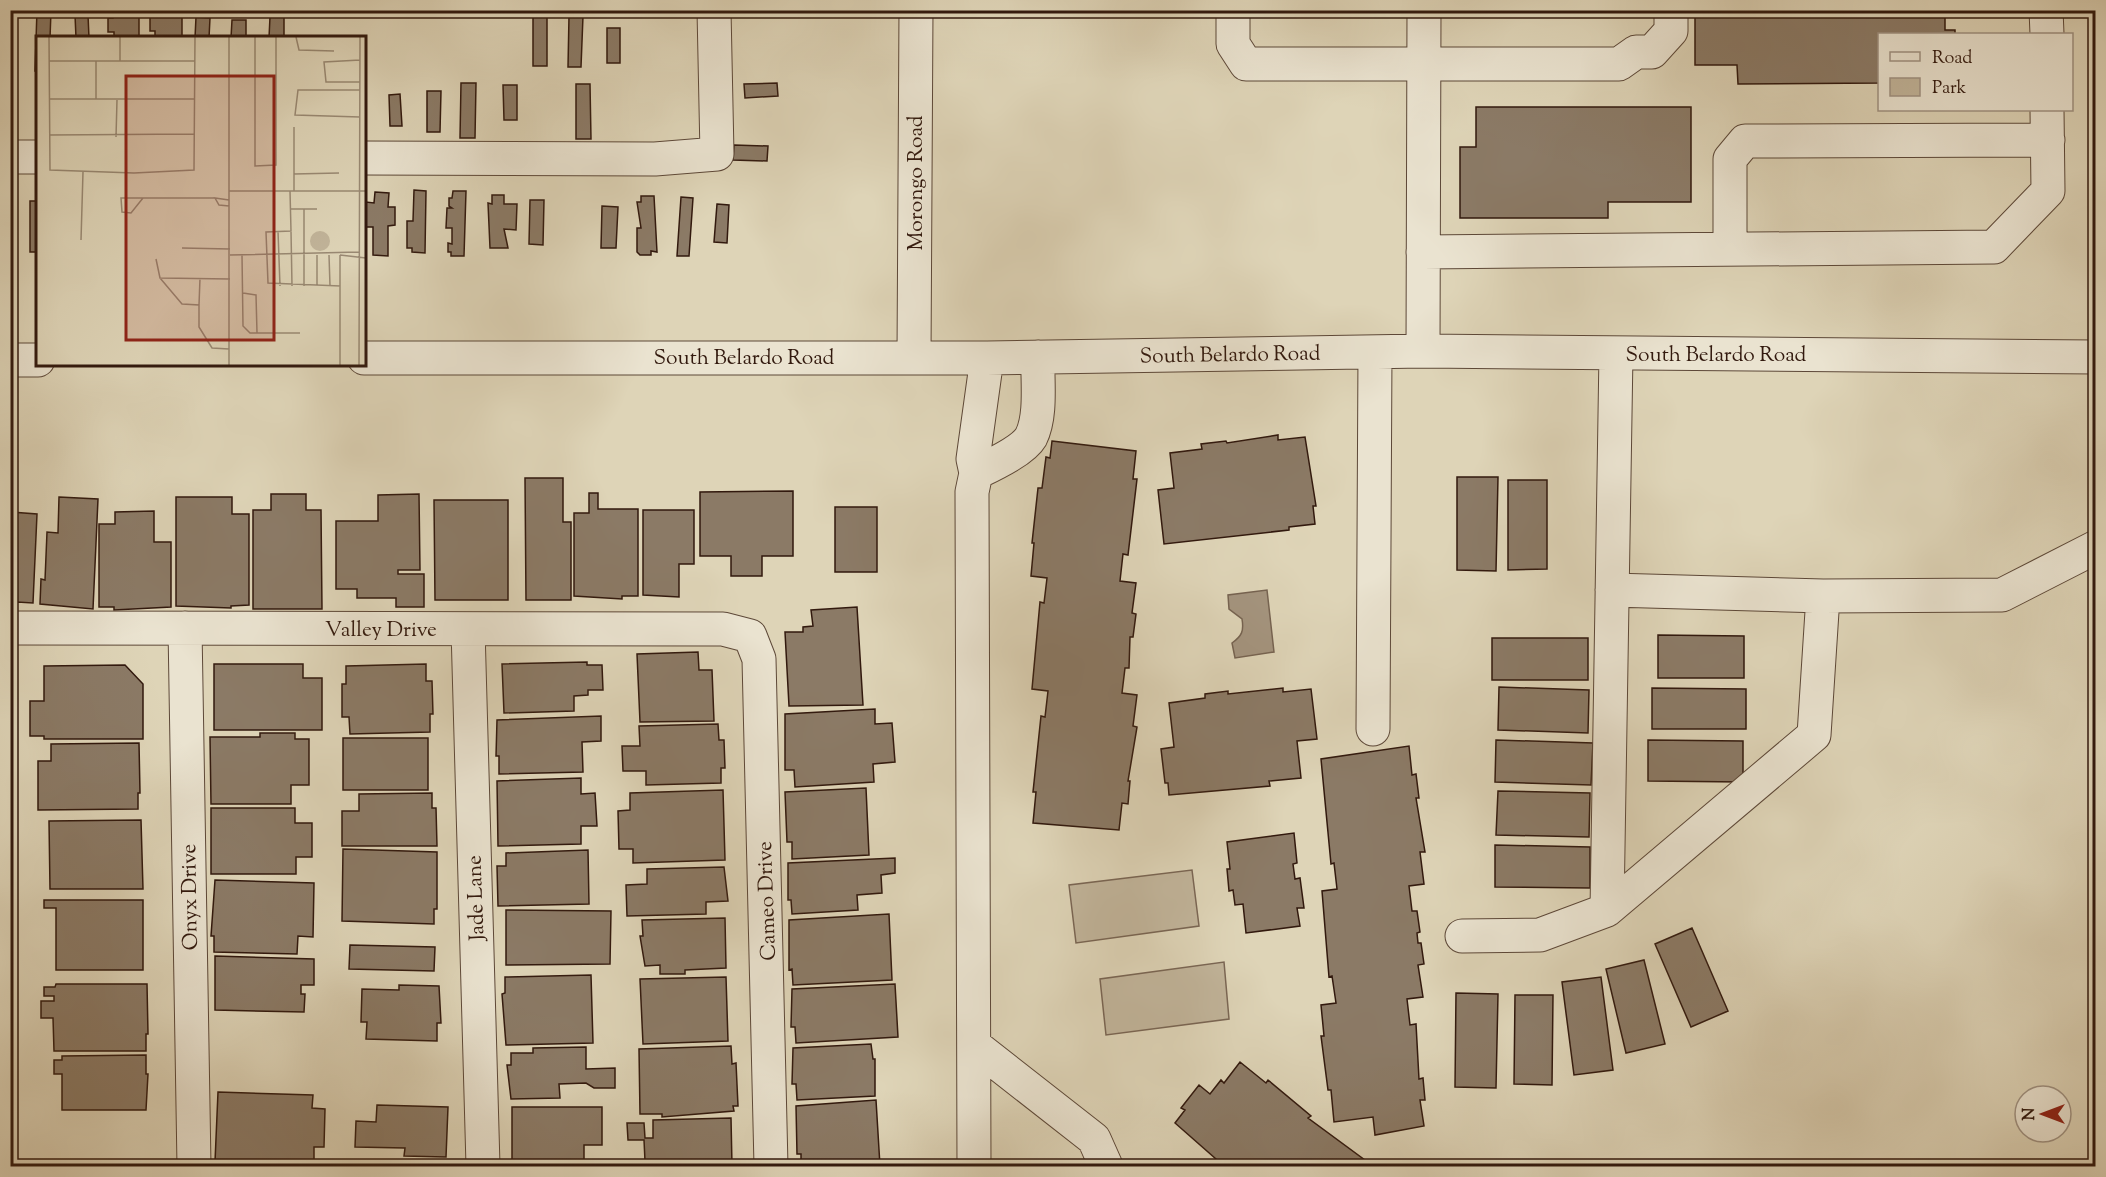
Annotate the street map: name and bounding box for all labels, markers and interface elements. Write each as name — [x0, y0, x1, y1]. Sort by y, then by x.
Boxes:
legend — [1878, 33, 2073, 111]
inset map — [36, 36, 366, 366]
text: Road — [1932, 46, 1972, 72]
text: Park — [1932, 76, 1967, 102]
street label: Morongo Road — [902, 115, 932, 251]
street label: South Belardo Road — [1139, 339, 1321, 373]
street label: South Belardo Road — [1626, 341, 1807, 371]
street label: South Belardo Road — [654, 344, 835, 374]
street label: Valley Drive — [325, 616, 437, 646]
street label: Cameo Drive — [751, 841, 785, 961]
street label: Onyx Drive — [175, 843, 207, 951]
street label: Jade Lane — [461, 855, 494, 942]
north arrow — [2013, 1084, 2073, 1144]
text: N — [2019, 1107, 2042, 1120]

